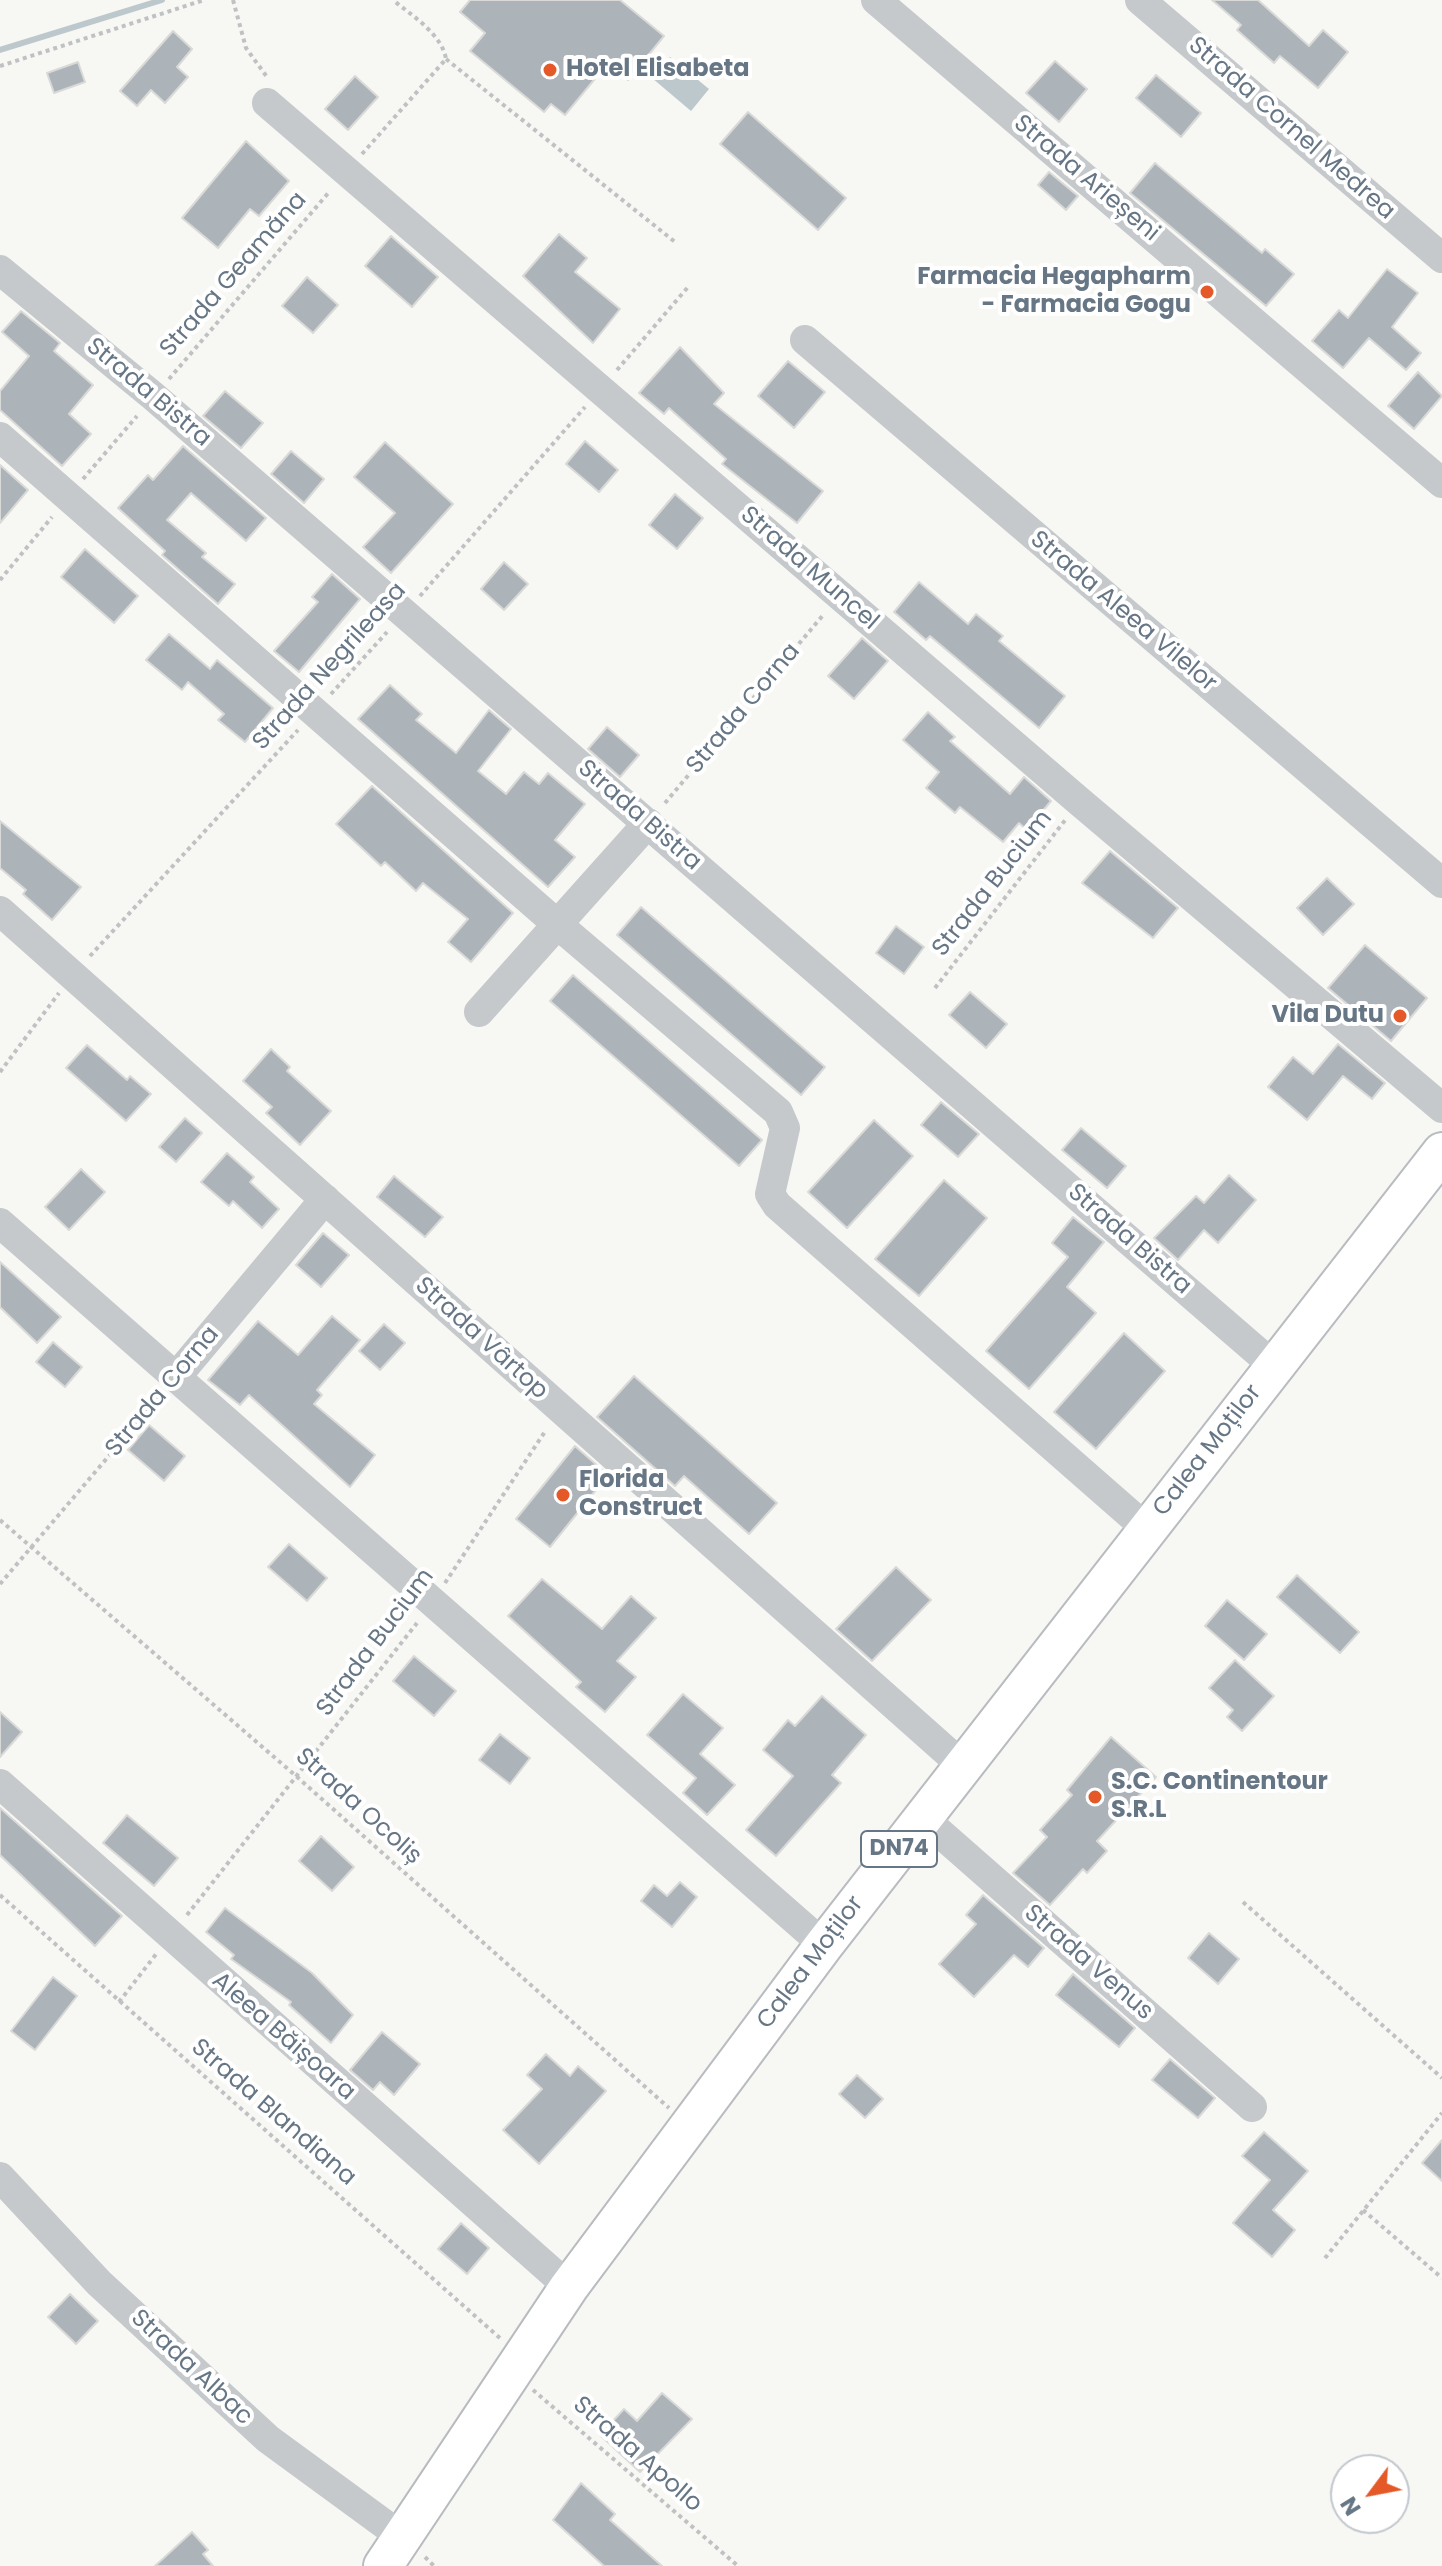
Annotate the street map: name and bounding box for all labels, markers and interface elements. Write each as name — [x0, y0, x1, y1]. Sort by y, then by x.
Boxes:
street label: Strada Cornel Medrea — [1182, 32, 1400, 226]
place label: Hotel Elisabeta — [566, 56, 749, 84]
marker: Hotel Elisabeta — [541, 61, 559, 79]
street label: Strada Arieșeni — [1007, 110, 1165, 248]
street label: Strada Geamăna — [155, 187, 313, 363]
place label: Farmacia Hegapharm - Farmacia Gogu — [917, 264, 1191, 320]
marker: Farmacia Hegapharm - Farmacia Gogu — [1198, 283, 1216, 301]
street label: Strada Bistra — [80, 333, 216, 453]
street label: Strada Muncel — [734, 501, 884, 637]
street label: Strada Aleea Vilelor — [1024, 526, 1222, 698]
street label: Strada Negrileasa — [247, 577, 413, 757]
street label: Strada Corna — [681, 638, 807, 780]
street label: Strada Bistra — [571, 755, 707, 877]
street label: Strada Bucium — [927, 805, 1059, 963]
place label: Vila Dutu — [1271, 1002, 1384, 1030]
marker: Vila Dutu — [1391, 1007, 1409, 1025]
street label: Strada Bistra — [1061, 1179, 1197, 1301]
street label: Strada Vârtop — [409, 1272, 553, 1406]
street label: Strada Corna — [100, 1321, 226, 1463]
street label: Calea Moților — [1148, 1379, 1268, 1523]
place label: Florida Construct — [579, 1467, 703, 1523]
marker: Florida Construct — [554, 1486, 572, 1504]
street label: Strada Bucium — [311, 1563, 441, 1723]
street label: Strada Ocoliș — [289, 1743, 427, 1871]
place label: S.C. Continentour S.R.L — [1111, 1769, 1328, 1825]
marker: S.C. Continentour S.R.L — [1086, 1788, 1104, 1806]
road number: DN74 — [861, 1831, 937, 1867]
street label: Calea Moților — [752, 1891, 870, 2035]
street label: Strada Venus — [1018, 1899, 1158, 2027]
street label: Aleea Băișoara — [205, 1967, 361, 2107]
street label: Strada Blandiana — [185, 2034, 361, 2192]
street label: Strada Albac — [124, 2304, 258, 2432]
street label: Strada Apollo — [567, 2391, 707, 2519]
north arrow — [1330, 2454, 1410, 2534]
text: N — [1333, 2491, 1368, 2521]

